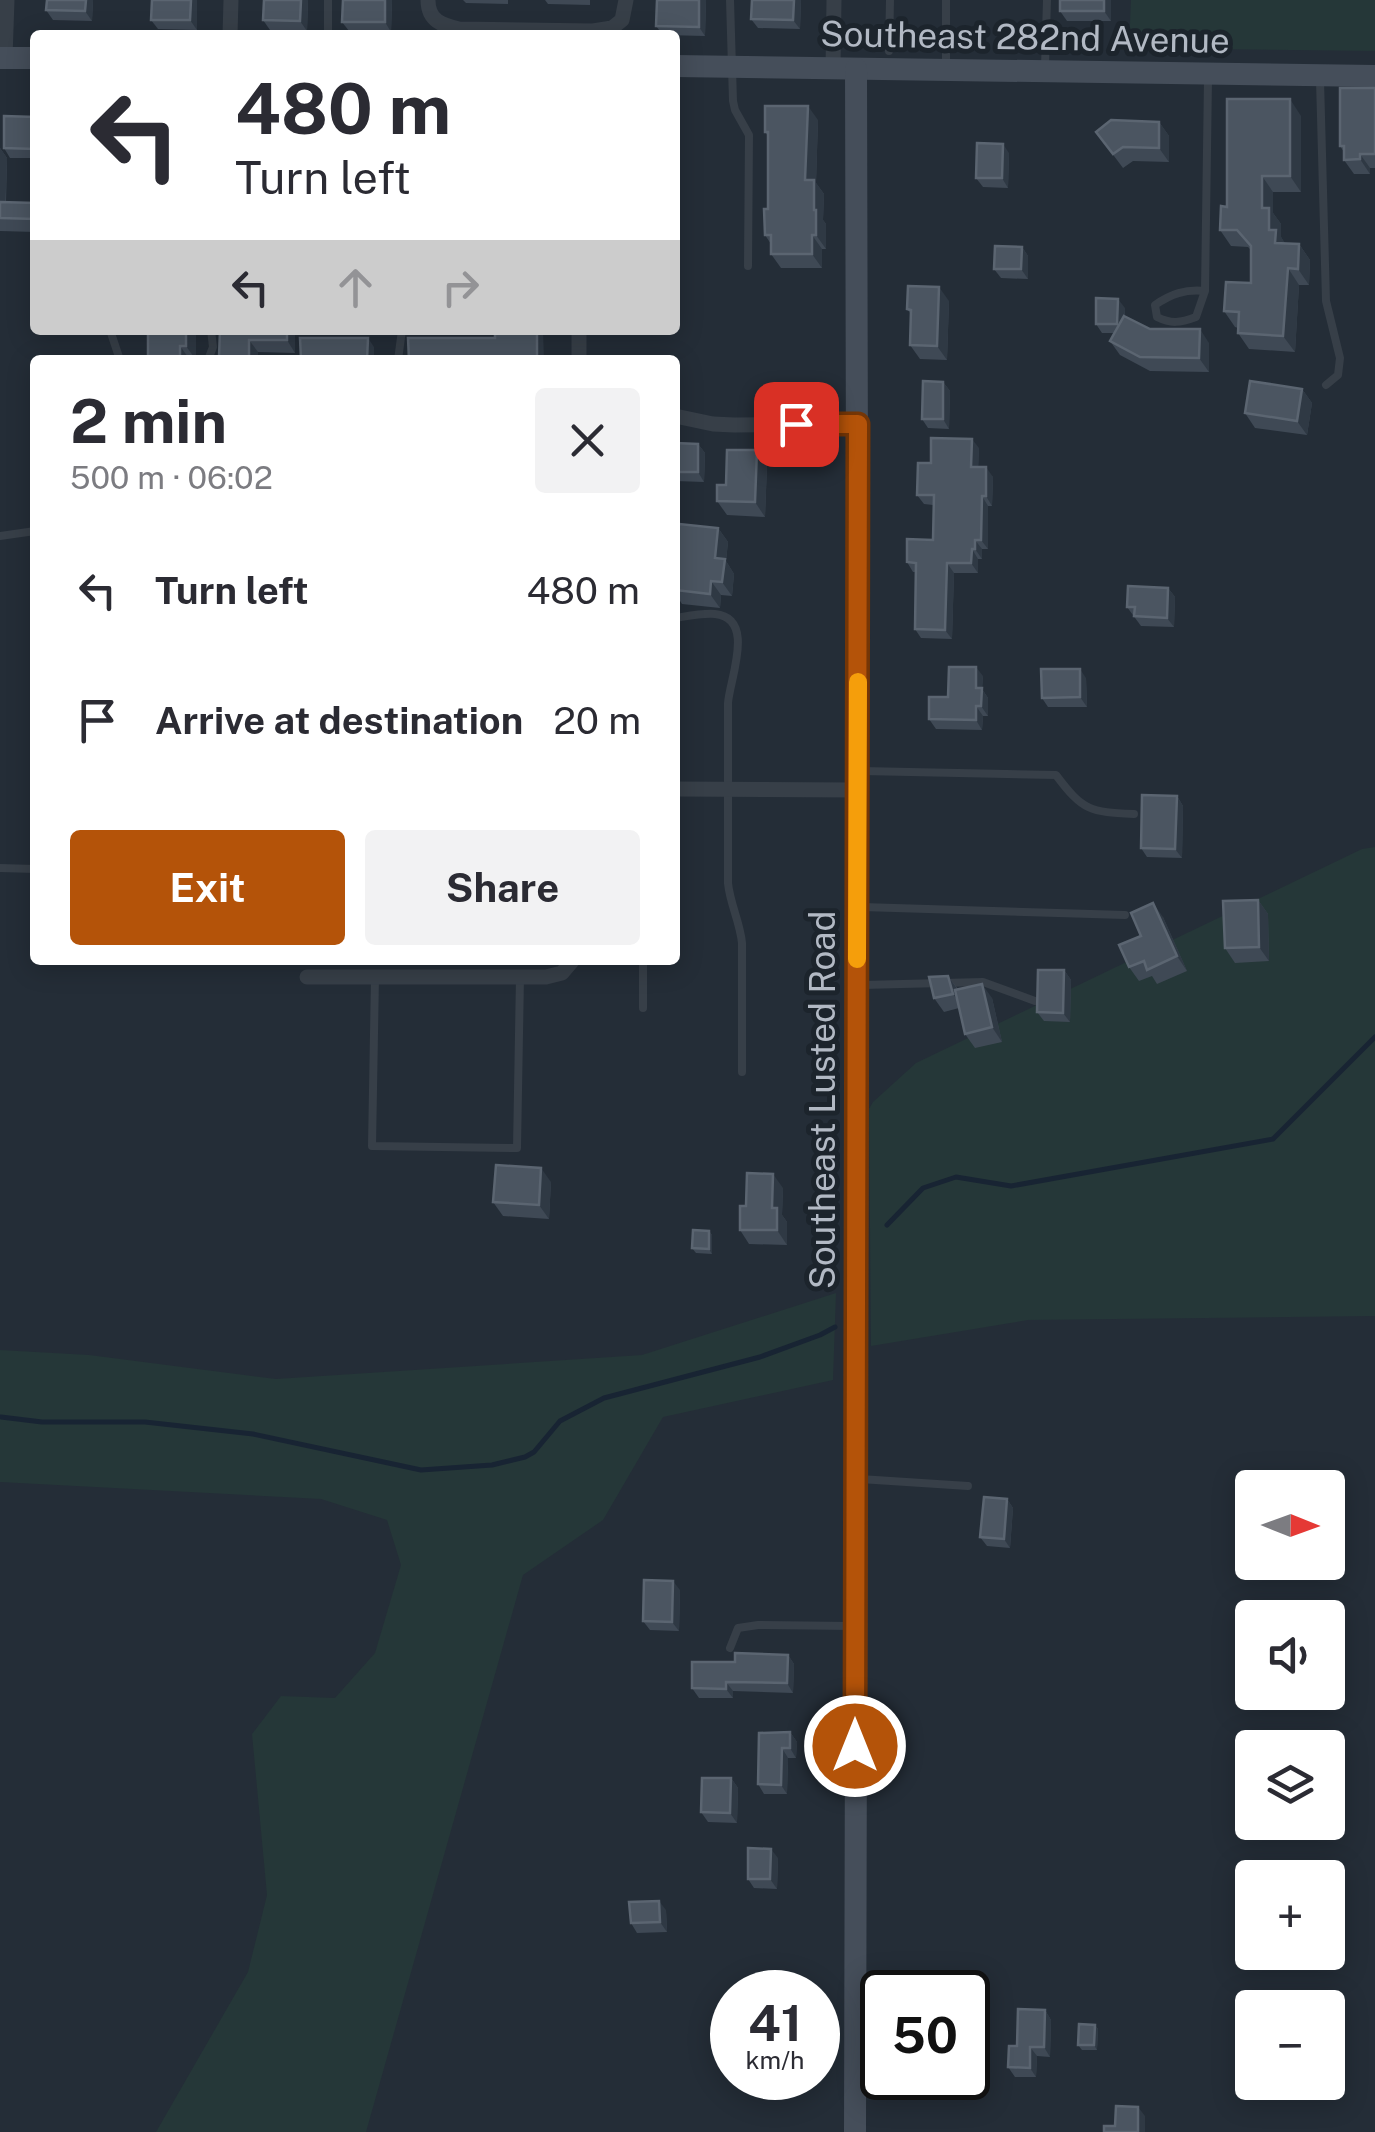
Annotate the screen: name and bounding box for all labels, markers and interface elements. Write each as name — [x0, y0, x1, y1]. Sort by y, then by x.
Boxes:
street label: Southeast 282nd Avenue — [820, 13, 1230, 61]
text: 480 m — [235, 67, 451, 150]
icon: left — [70, 70, 200, 200]
text: Turn left — [235, 151, 411, 204]
icon: left — [223, 260, 278, 315]
icon: ahead — [328, 260, 383, 315]
icon: right — [433, 260, 488, 315]
pin — [754, 382, 839, 467]
text: 2 min — [70, 386, 227, 457]
button: close — [535, 388, 640, 493]
icon: arrive — [769, 397, 824, 452]
text: 500 m · 06:02 — [70, 459, 273, 496]
icon: left — [70, 563, 125, 618]
text: Turn left — [155, 568, 309, 613]
text: 480 m — [526, 568, 640, 613]
icon: arrive — [70, 693, 125, 748]
text: Arrive at destination — [155, 698, 523, 743]
text: 20 m — [553, 698, 641, 743]
button: Exit — [70, 830, 345, 945]
button: Share — [365, 830, 640, 945]
street label: Southeast Lusted Road — [802, 911, 843, 1289]
north arrow — [1235, 1470, 1345, 1580]
map controls — [1235, 1470, 1345, 2100]
button: sound — [1235, 1600, 1345, 1710]
position arrow — [803, 1694, 907, 1798]
button: layers — [1235, 1730, 1345, 1840]
button: + — [1235, 1860, 1345, 1970]
speed limit sign: 50 — [860, 1970, 990, 2100]
button: − — [1235, 1990, 1345, 2100]
text: 41 — [748, 1993, 802, 2052]
text: km/h — [746, 2045, 804, 2075]

